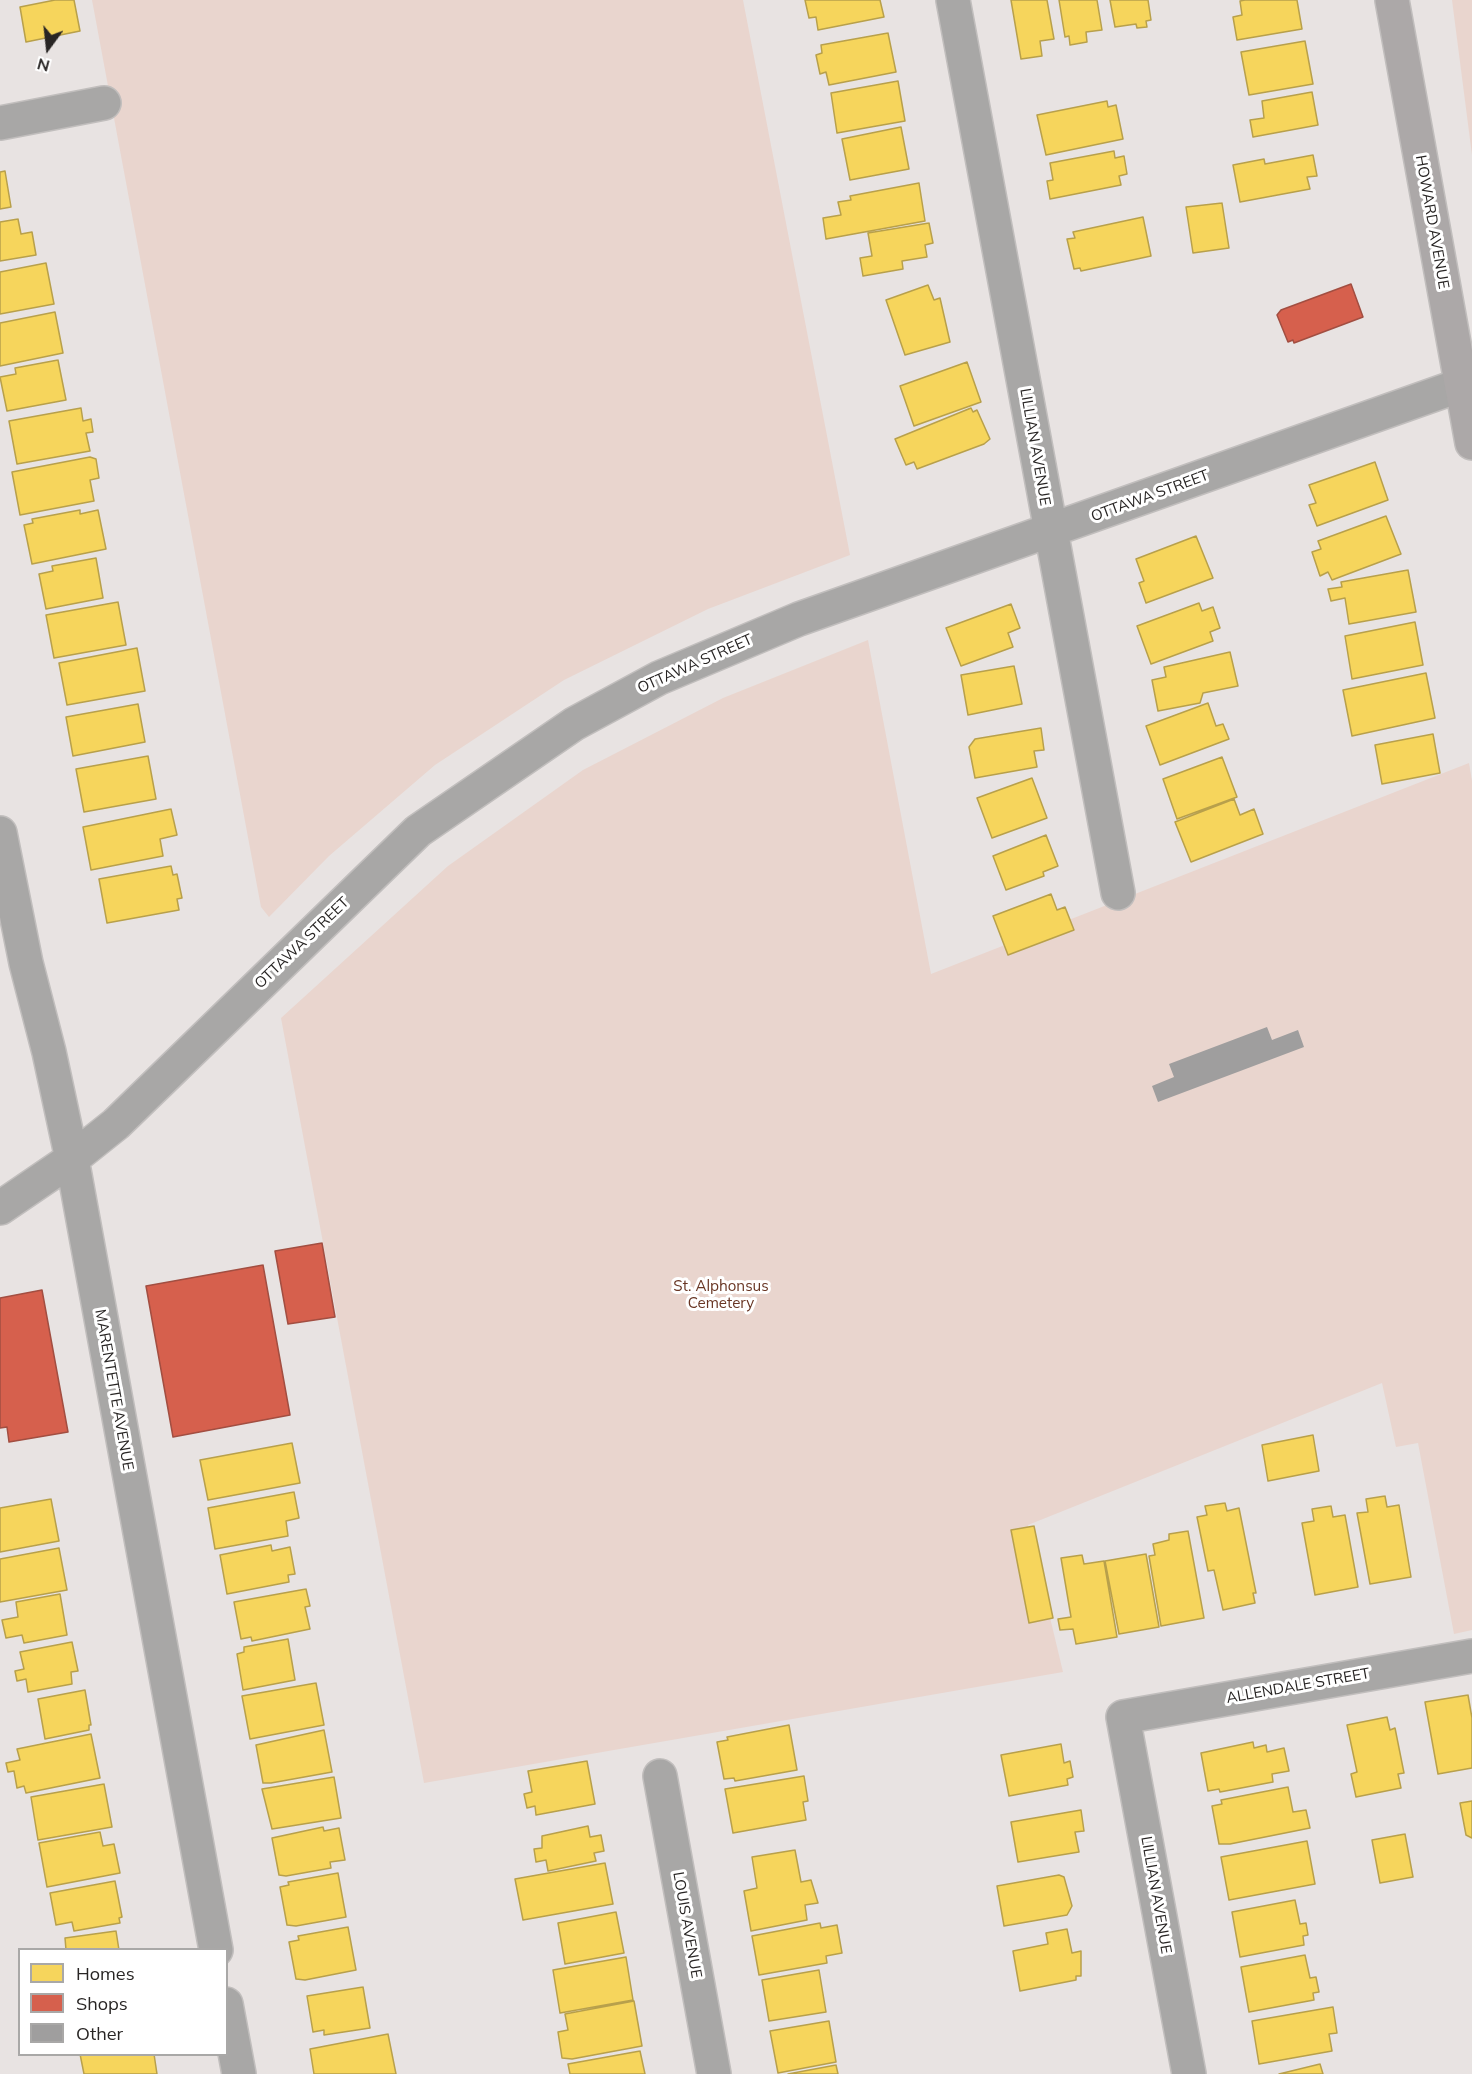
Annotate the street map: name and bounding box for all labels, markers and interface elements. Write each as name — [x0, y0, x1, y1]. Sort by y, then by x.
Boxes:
north arrow — [18, 18, 78, 78]
text: N — [35, 54, 52, 77]
street label: HOWARD AVENUE — [1411, 154, 1453, 290]
street label: LILLIAN AVENUE — [1016, 387, 1054, 507]
street label: OTTAWA STREET — [1089, 466, 1211, 526]
street label: OTTAWA STREET — [635, 631, 755, 697]
street label: OTTAWA STREET — [251, 893, 353, 993]
park label: St. Alphonsus Cemetery — [673, 1277, 769, 1312]
street label: MARENTETTE AVENUE — [91, 1308, 137, 1472]
street label: ALLENDALE STREET — [1225, 1665, 1371, 1707]
street label: LILLIAN AVENUE — [1137, 1835, 1175, 1955]
street label: LOUIS AVENUE — [669, 1870, 705, 1980]
legend — [18, 1948, 228, 2056]
text: Homes — [76, 1962, 135, 1985]
text: Shops — [76, 1992, 128, 2015]
text: Other — [76, 2022, 123, 2045]

